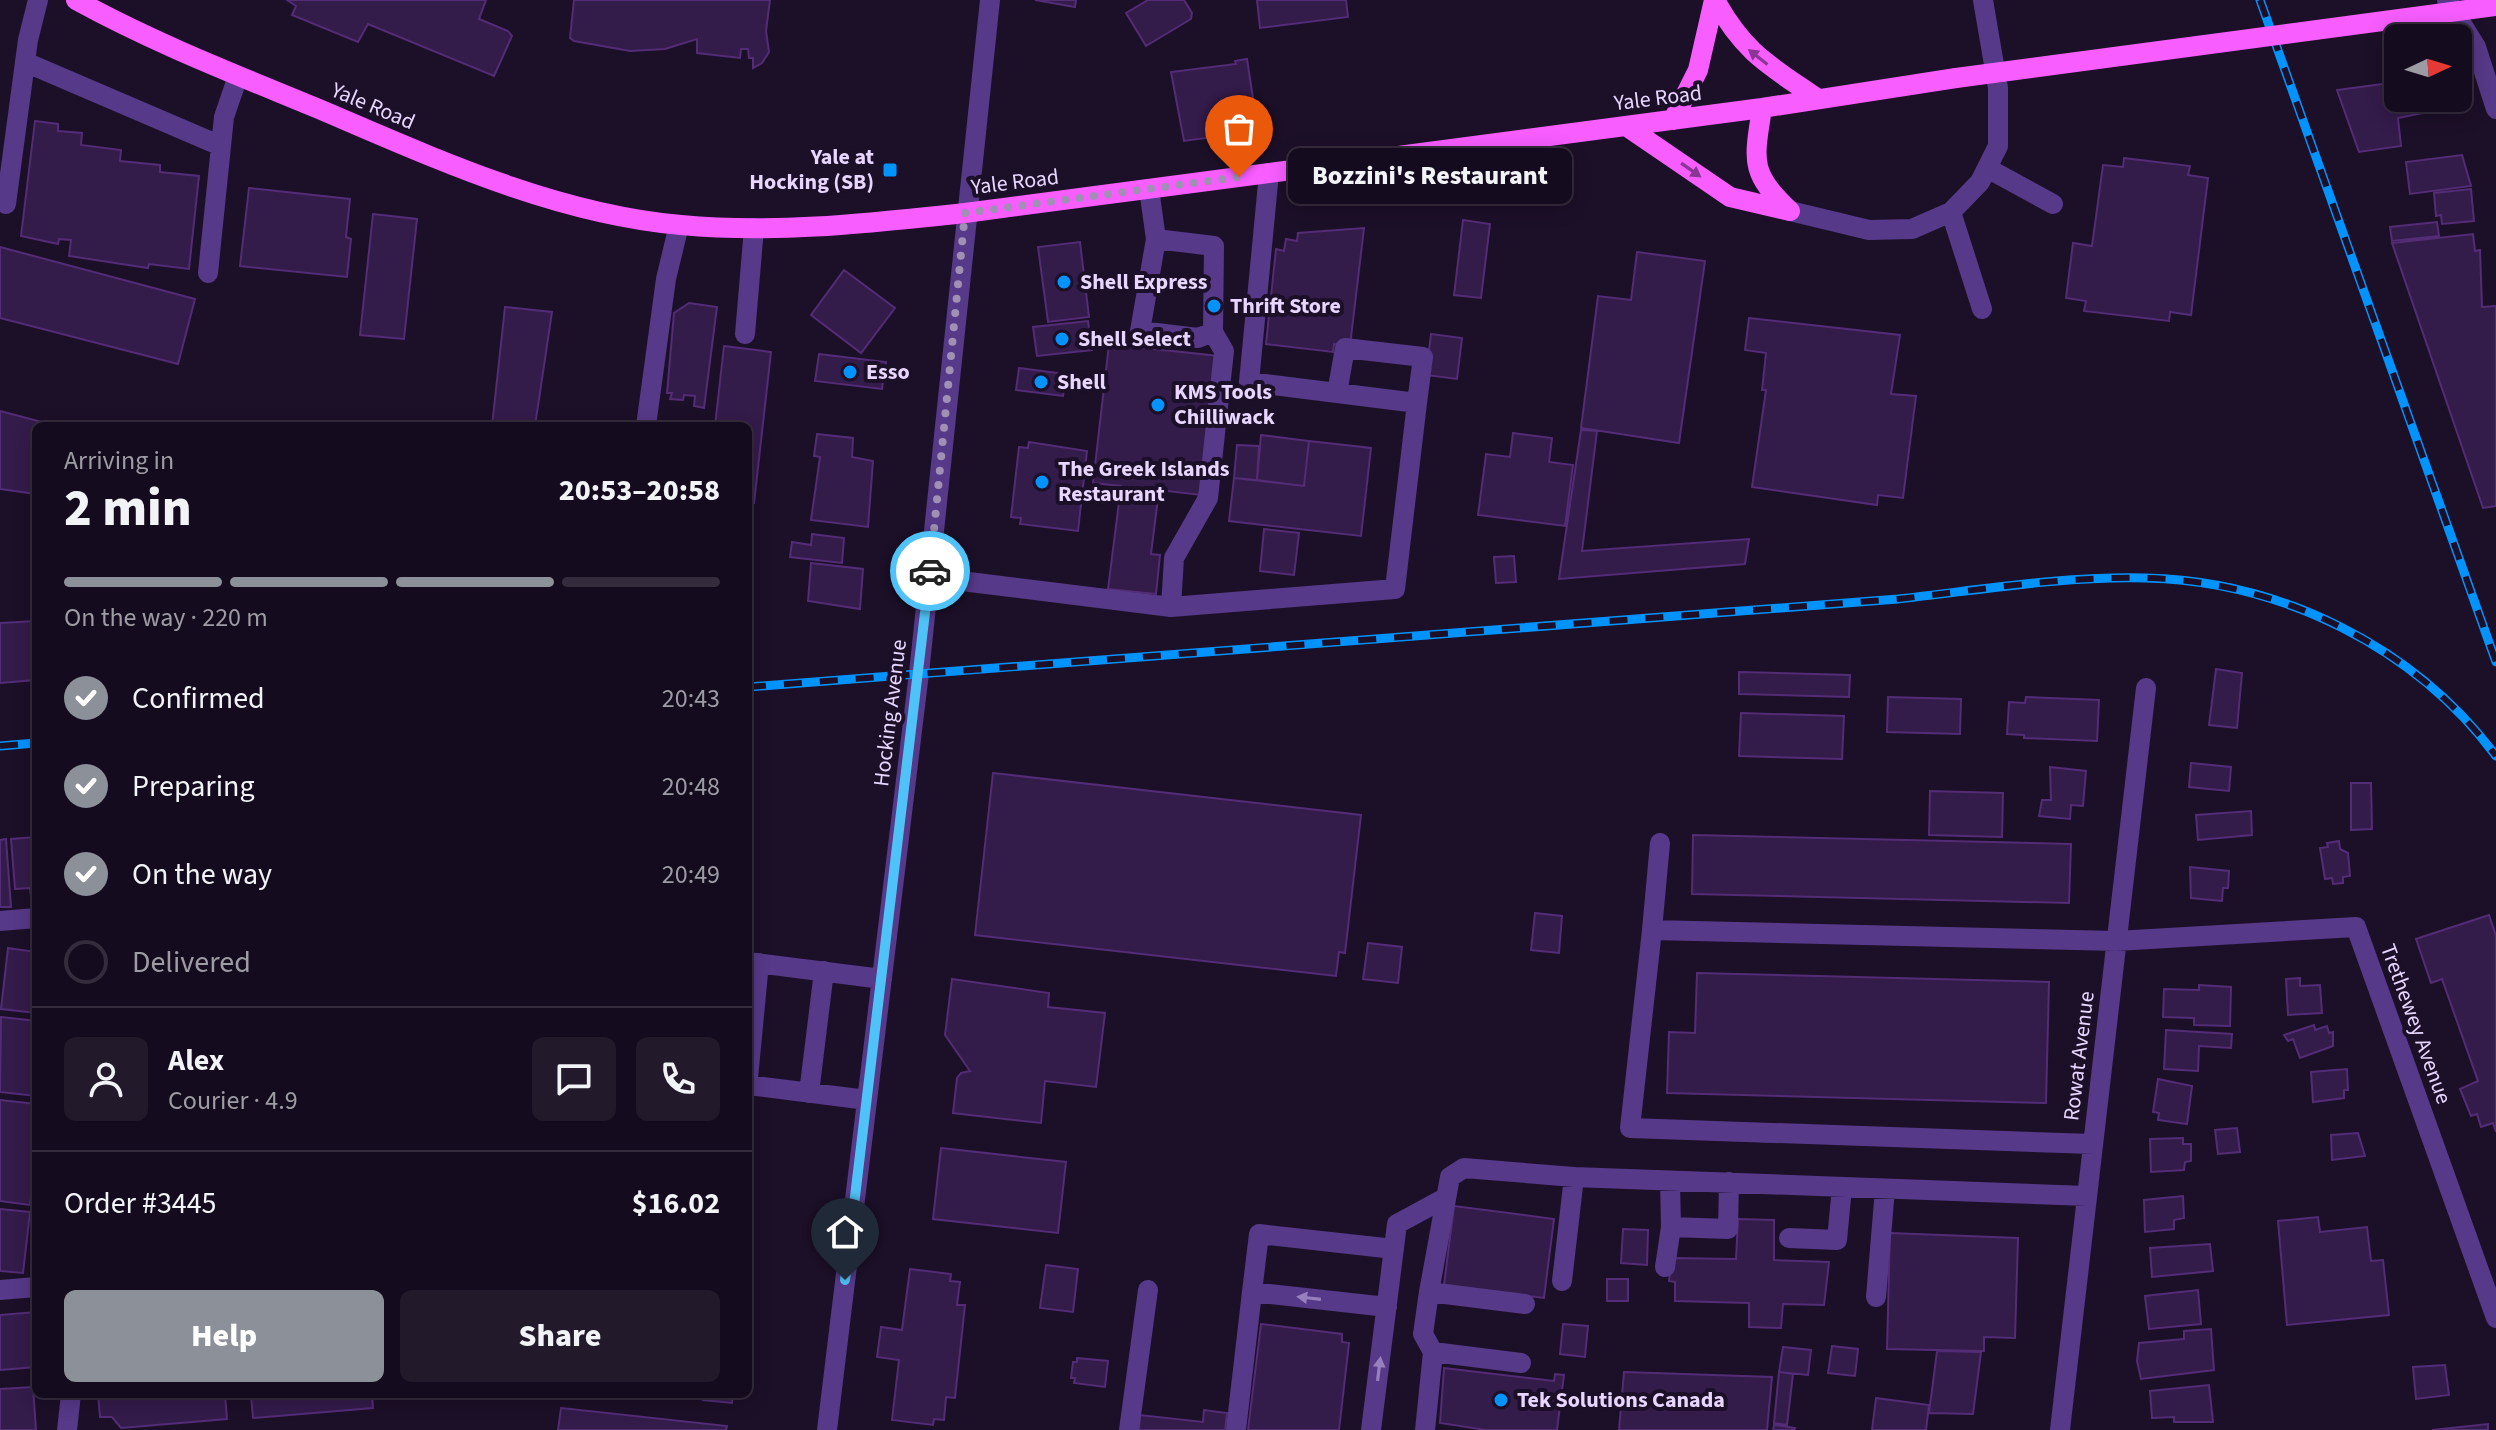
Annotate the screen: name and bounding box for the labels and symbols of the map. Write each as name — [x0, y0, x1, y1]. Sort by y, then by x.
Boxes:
north arrow — [2384, 24, 2472, 112]
one-way arrow — [1748, 49, 1768, 65]
street label: Yale Road — [325, 74, 420, 138]
street label: Yale Road — [1611, 77, 1704, 119]
pin — [1205, 95, 1273, 177]
place label: Yale at Hocking (SB) — [749, 141, 875, 198]
callout: Bozzini's Restaurant — [1287, 149, 1571, 205]
marker: Yale at Hocking (SB) — [881, 161, 899, 179]
street label: Yale Road — [968, 161, 1061, 203]
one-way arrow — [1680, 162, 1701, 177]
place label: Shell Express — [1080, 266, 1208, 298]
marker: Shell Express — [1055, 273, 1073, 291]
place label: Thrift Store — [1230, 290, 1341, 322]
marker: Thrift Store — [1205, 297, 1223, 315]
place label: Shell Select — [1078, 323, 1192, 355]
marker: Shell Select — [1053, 330, 1071, 348]
place label: Esso — [866, 356, 910, 388]
marker: Esso — [841, 363, 859, 381]
place label: Shell — [1057, 366, 1106, 398]
marker: Shell — [1032, 373, 1050, 391]
place label: KMS Tools Chilliwack — [1174, 376, 1275, 433]
marker: KMS Tools Chilliwack — [1149, 396, 1167, 414]
place label: The Greek Islands Restaurant — [1058, 453, 1230, 510]
marker: The Greek Islands Restaurant — [1033, 473, 1051, 491]
courier — [890, 531, 970, 611]
street label: Hocking Avenue — [865, 638, 915, 788]
street label: Trethewey Avenue — [2372, 939, 2460, 1109]
street label: Rowat Avenue — [2055, 989, 2103, 1123]
pin — [811, 1198, 879, 1280]
one-way arrow — [1296, 1292, 1321, 1305]
one-way arrow — [1373, 1356, 1386, 1381]
place label: Tek Solutions Canada — [1517, 1384, 1725, 1416]
marker: Tek Solutions Canada — [1492, 1391, 1510, 1409]

